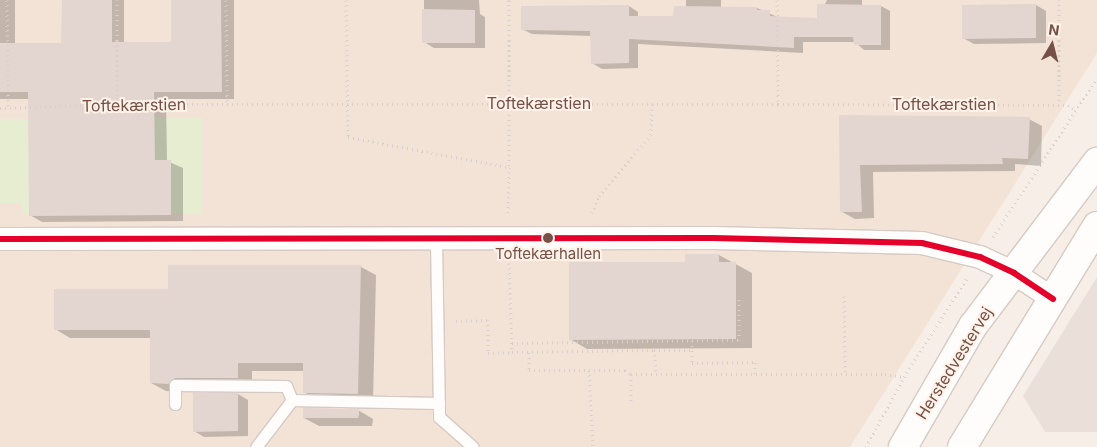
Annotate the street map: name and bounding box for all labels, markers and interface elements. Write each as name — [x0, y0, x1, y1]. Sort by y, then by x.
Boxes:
north arrow — [1027, 20, 1077, 70]
text: N — [1048, 20, 1061, 39]
street label: Toftekærstien — [487, 93, 591, 113]
street label: Toftekærstien — [82, 94, 186, 116]
street label: Toftekærstien — [892, 94, 996, 114]
marker: Toftekærhallen — [543, 233, 553, 243]
place label: Toftekærhallen — [495, 245, 601, 263]
street label: Herstedvestervej — [912, 303, 996, 423]

